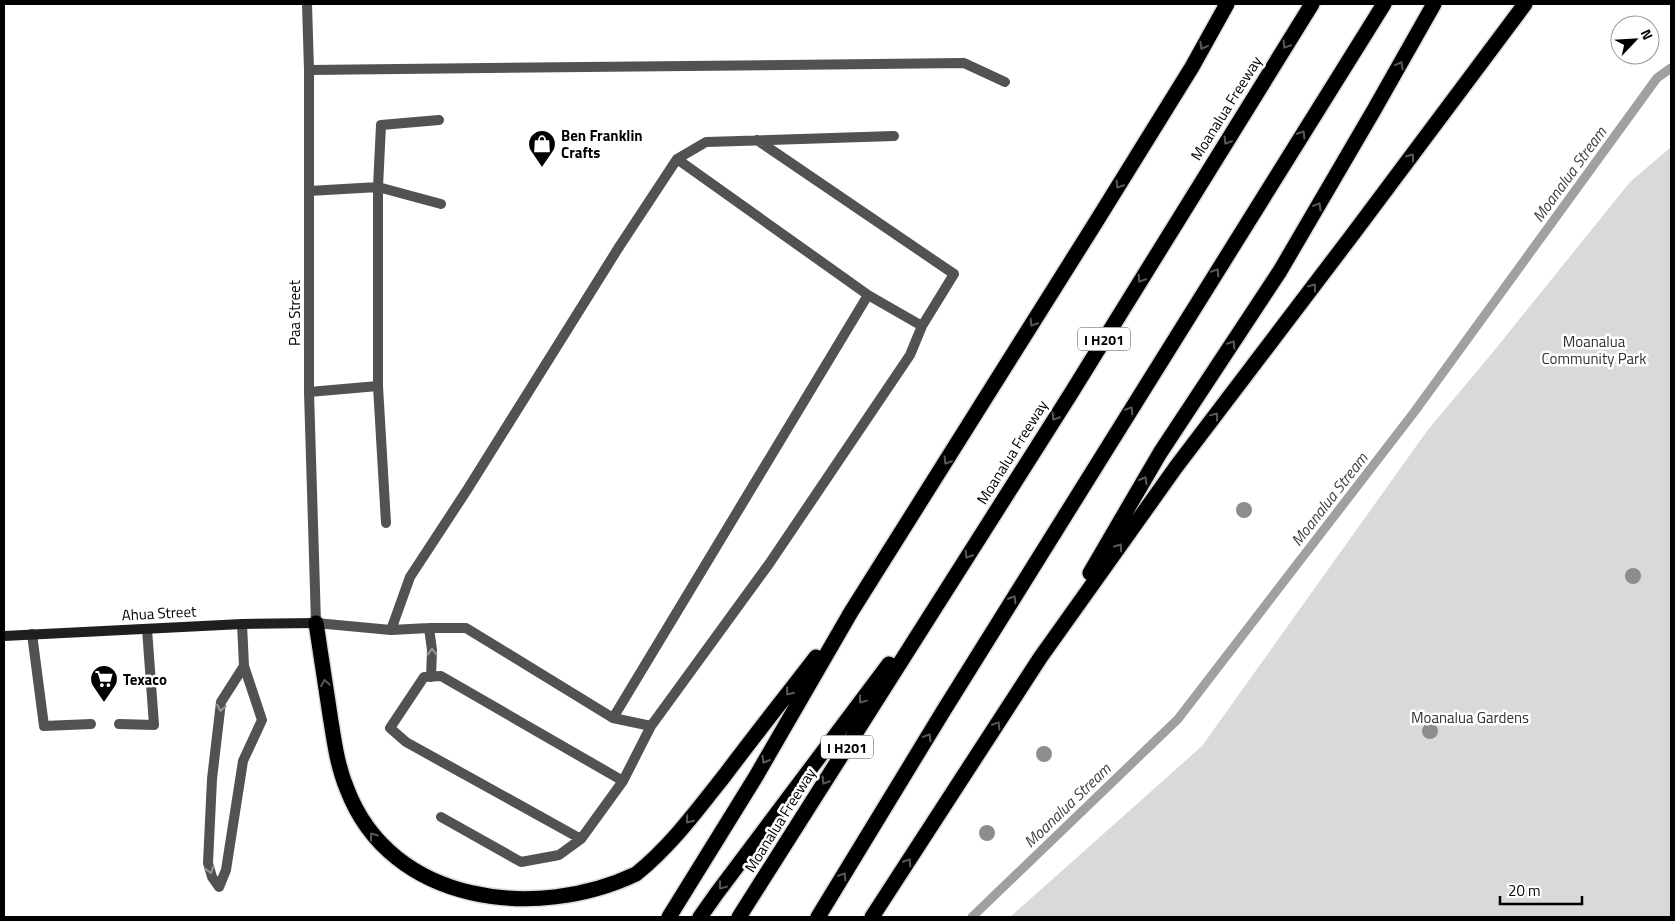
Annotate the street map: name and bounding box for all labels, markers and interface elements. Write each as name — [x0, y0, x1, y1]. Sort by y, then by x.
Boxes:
north arrow — [1610, 15, 1660, 65]
text: N — [1636, 25, 1659, 43]
one-way arrow — [1283, 40, 1293, 49]
one-way arrow — [1200, 41, 1210, 50]
street label: Moanalua Freeway — [1185, 51, 1267, 165]
one-way arrow — [1393, 62, 1403, 71]
water label: Moanalua Stream — [1526, 121, 1612, 227]
place label: Ben Franklin Crafts — [561, 124, 643, 164]
shop icon: Ben Franklin Crafts — [527, 129, 557, 168]
one-way arrow — [1296, 131, 1306, 140]
one-way arrow — [1223, 136, 1233, 145]
one-way arrow — [1405, 153, 1414, 163]
one-way arrow — [1116, 180, 1126, 189]
one-way arrow — [1312, 202, 1322, 211]
one-way arrow — [1210, 269, 1220, 278]
one-way arrow — [1138, 274, 1147, 283]
street label: Paa Street — [283, 279, 306, 346]
one-way arrow — [1307, 283, 1316, 292]
one-way arrow — [1030, 318, 1040, 327]
road number: I H201 — [1078, 328, 1130, 350]
park label: Moanalua Community Park — [1542, 330, 1646, 370]
one-way arrow — [1226, 340, 1235, 349]
street label: Moanalua Freeway — [971, 395, 1053, 509]
one-way arrow — [1124, 407, 1134, 416]
one-way arrow — [1052, 412, 1062, 421]
one-way arrow — [1209, 413, 1217, 422]
water label: Moanalua Stream — [1285, 447, 1374, 551]
one-way arrow — [944, 455, 953, 465]
one-way arrow — [1138, 477, 1148, 486]
one-way arrow — [1113, 543, 1122, 553]
one-way arrow — [965, 549, 975, 558]
one-way arrow — [1007, 595, 1017, 604]
street label: Ahua Street — [121, 600, 198, 626]
one-way arrow — [426, 648, 437, 656]
supermarket icon: Texaco — [89, 664, 119, 703]
place label: Texaco — [123, 668, 167, 691]
one-way arrow — [321, 679, 331, 688]
one-way arrow — [786, 686, 795, 696]
one-way arrow — [859, 694, 868, 704]
one-way arrow — [216, 704, 226, 713]
park label: Moanalua Gardens — [1411, 706, 1529, 729]
one-way arrow — [991, 722, 1000, 731]
one-way arrow — [922, 733, 932, 742]
road number: I H201 — [821, 736, 873, 759]
one-way arrow — [762, 755, 772, 764]
water label: Moanalua Stream — [1018, 757, 1116, 853]
street label: Moanalua Freeway — [739, 763, 821, 877]
one-way arrow — [822, 776, 832, 785]
one-way arrow — [686, 814, 694, 823]
one-way arrow — [370, 832, 379, 842]
one-way arrow — [902, 858, 911, 867]
one-way arrow — [205, 865, 215, 873]
one-way arrow — [837, 872, 847, 881]
scale bar — [1500, 874, 1582, 906]
text: 20 m — [1508, 879, 1541, 902]
one-way arrow — [719, 880, 728, 890]

